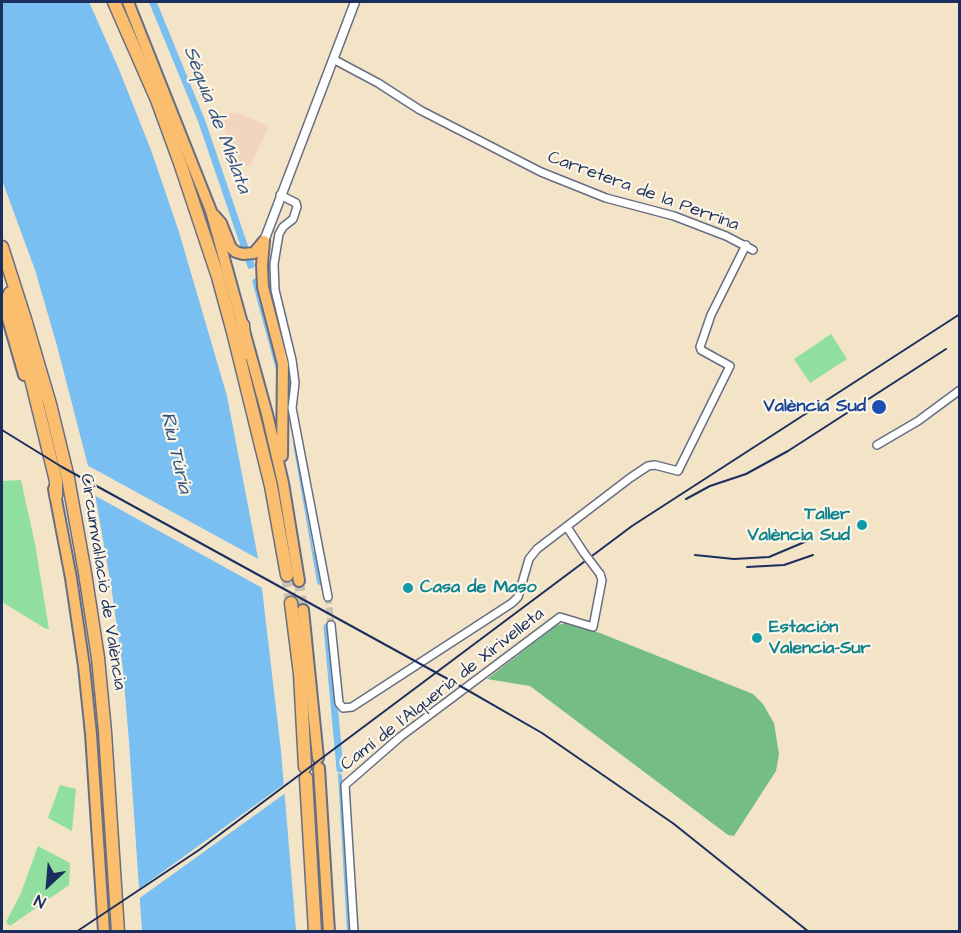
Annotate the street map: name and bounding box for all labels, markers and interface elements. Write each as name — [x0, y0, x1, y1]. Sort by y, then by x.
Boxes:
water label: Séquia de Mislata — [177, 43, 255, 197]
street label: Carretera de la Perrina — [544, 147, 742, 237]
place label: València Sud — [764, 396, 866, 418]
marker: València Sud — [870, 398, 888, 416]
water label: Riu Túria — [154, 410, 196, 496]
street label: Circumval·lació de València — [74, 472, 130, 692]
place label: Taller València Sud — [748, 504, 850, 546]
marker: Taller València Sud — [855, 518, 869, 532]
place label: Casa de Maso — [420, 577, 537, 599]
marker: Casa de Maso — [401, 581, 415, 595]
street label: Camí de l'Alqueria de Xirivelleta — [337, 604, 549, 776]
place label: Estación Valencia-Sur — [769, 617, 871, 660]
marker: Estación Valencia-Sur — [750, 631, 764, 645]
north arrow — [18, 855, 78, 915]
text: N — [31, 889, 49, 913]

